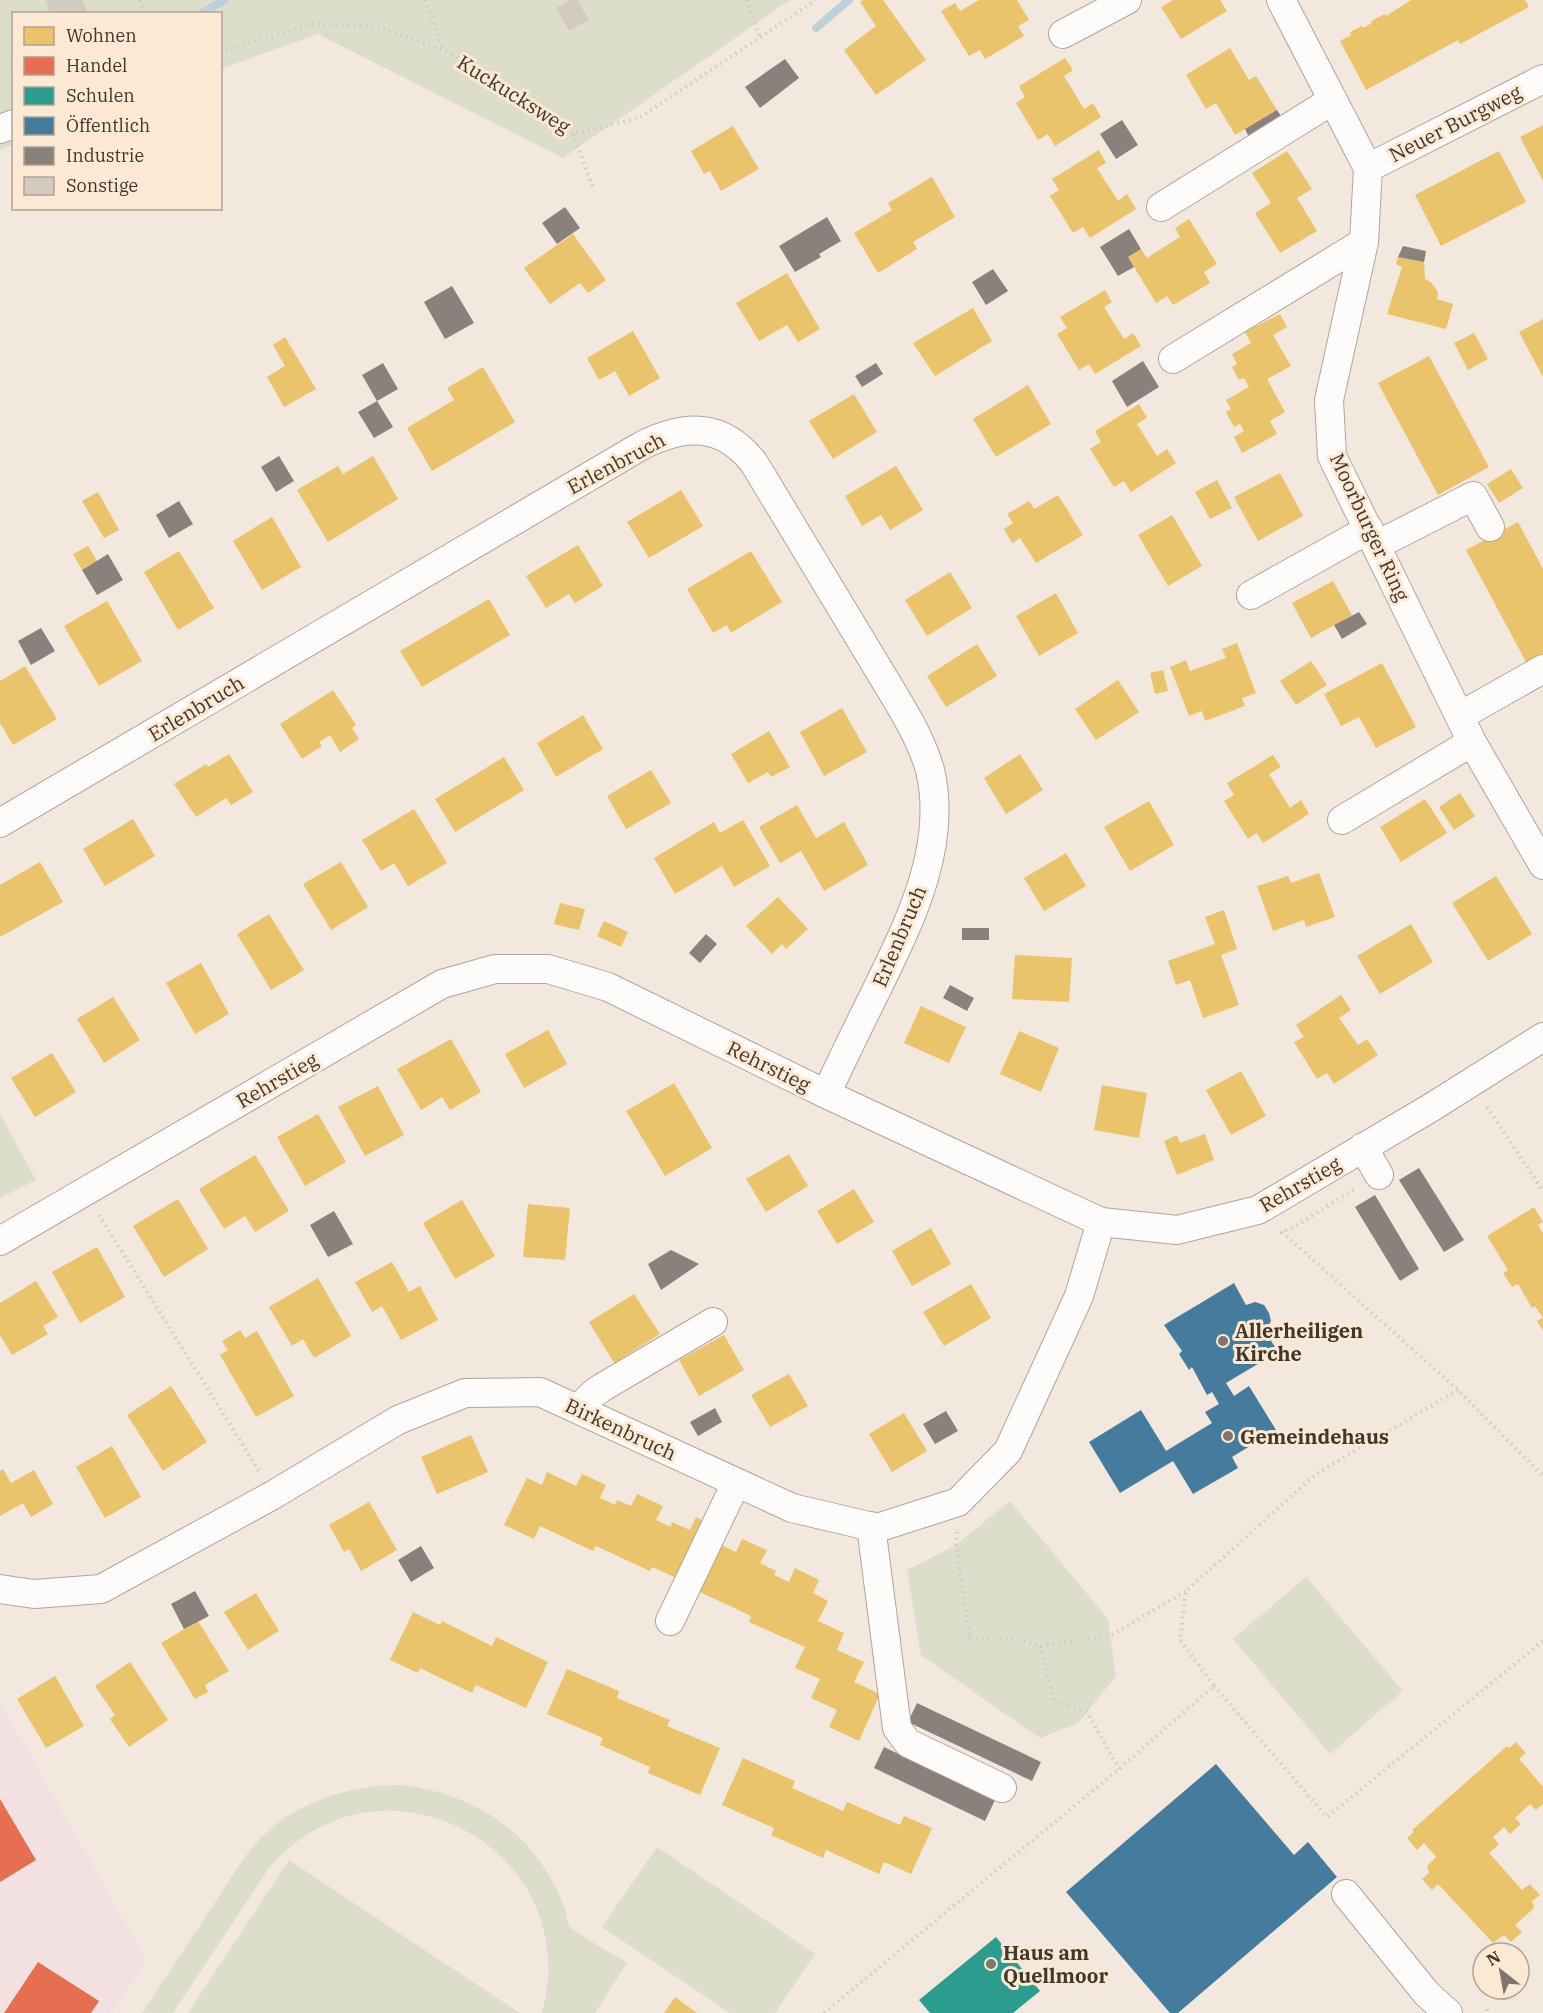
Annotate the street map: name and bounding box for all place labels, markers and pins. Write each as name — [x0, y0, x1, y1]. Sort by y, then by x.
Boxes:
place label: Allerheiligen Kirche — [1235, 1317, 1363, 1367]
marker: Allerheiligen Kirche — [1216, 1334, 1230, 1348]
place label: Gemeindehaus — [1240, 1423, 1389, 1450]
marker: Gemeindehaus — [1221, 1429, 1235, 1443]
place label: Haus am Quellmoor — [1003, 1939, 1108, 1989]
marker: Haus am Quellmoor — [984, 1957, 998, 1971]

